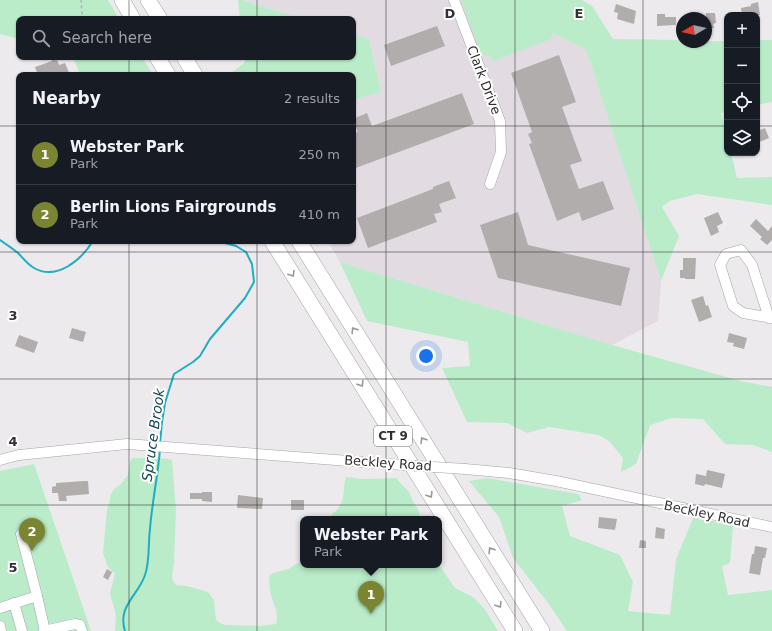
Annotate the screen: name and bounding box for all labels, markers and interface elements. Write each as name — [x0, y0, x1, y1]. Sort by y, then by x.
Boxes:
text: D — [445, 6, 456, 21]
text: E — [575, 6, 583, 21]
north arrow — [676, 12, 712, 48]
map controls — [724, 12, 760, 156]
button: + — [724, 12, 760, 48]
search box — [16, 16, 356, 60]
icon: search — [30, 27, 52, 49]
text: Search here — [62, 29, 152, 47]
street label: Clark Drive — [464, 44, 504, 116]
button: − — [724, 48, 760, 84]
button: locate — [724, 84, 760, 120]
text: Nearby — [32, 88, 101, 108]
text: 2 results — [284, 91, 340, 106]
button: layers — [724, 120, 760, 156]
text: Webster Park — [70, 138, 184, 156]
text: 1 — [40, 147, 50, 162]
text: 250 m — [298, 147, 340, 162]
text: Park — [70, 156, 98, 171]
text: Berlin Lions Fairgrounds — [70, 198, 277, 216]
text: 2 — [40, 207, 50, 222]
text: 410 m — [298, 207, 340, 222]
text: Park — [70, 216, 98, 231]
one-way arrow — [288, 270, 295, 277]
text: 3 — [8, 308, 18, 323]
one-way arrow — [351, 327, 359, 334]
your location — [416, 346, 436, 366]
one-way arrow — [357, 380, 364, 387]
water label: Spruce Brook — [139, 387, 168, 483]
road number: CT 9 — [374, 426, 412, 446]
text: 4 — [8, 434, 18, 449]
one-way arrow — [420, 437, 427, 444]
street label: Beckley Road — [344, 452, 432, 474]
one-way arrow — [425, 491, 433, 498]
street label: Beckley Road — [663, 498, 751, 530]
popup — [300, 516, 442, 568]
pin: 2 — [19, 518, 45, 551]
text: Webster Park — [314, 526, 428, 544]
text: Park — [314, 544, 342, 559]
one-way arrow — [489, 547, 496, 554]
text: 5 — [8, 560, 18, 575]
pin: 1 — [358, 581, 384, 614]
one-way arrow — [494, 601, 501, 608]

